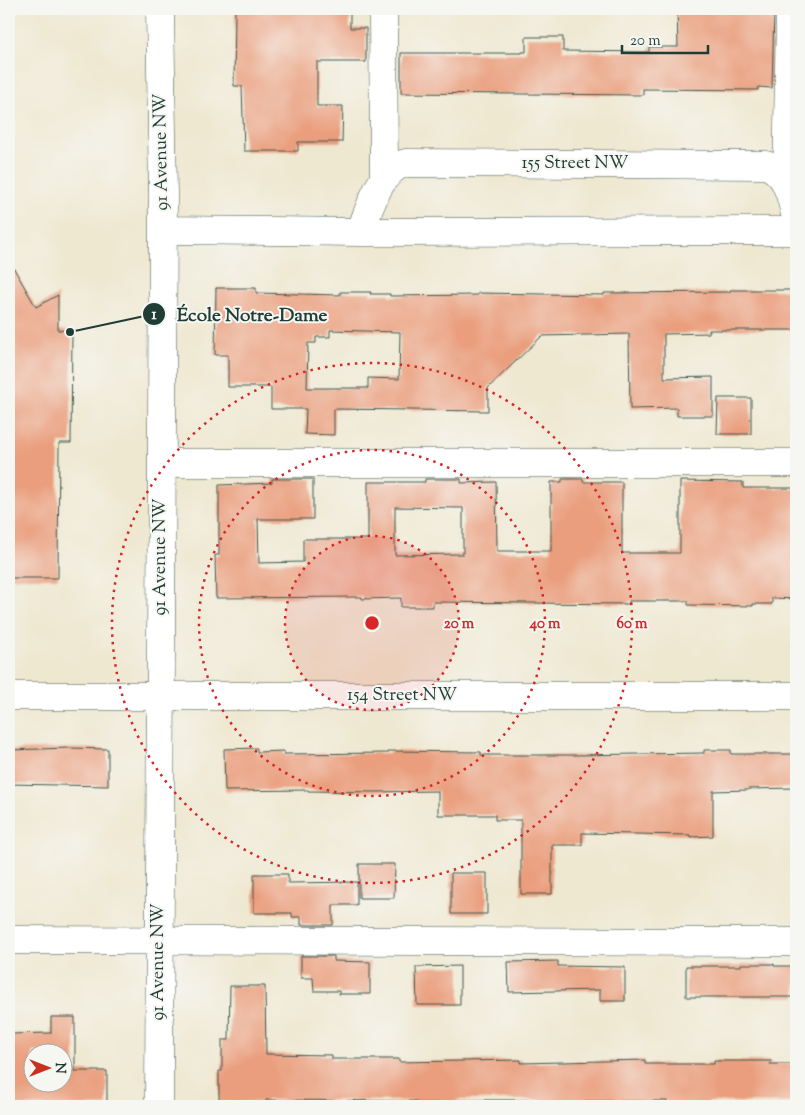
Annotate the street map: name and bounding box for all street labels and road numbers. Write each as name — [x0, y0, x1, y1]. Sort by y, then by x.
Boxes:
street label: 91 Avenue NW — [148, 93, 176, 211]
street label: 155 Street NW — [521, 151, 629, 177]
street label: 91 Avenue NW — [148, 498, 174, 616]
street label: 154 Street NW — [347, 683, 457, 709]
street label: 91 Avenue NW — [146, 903, 172, 1021]

